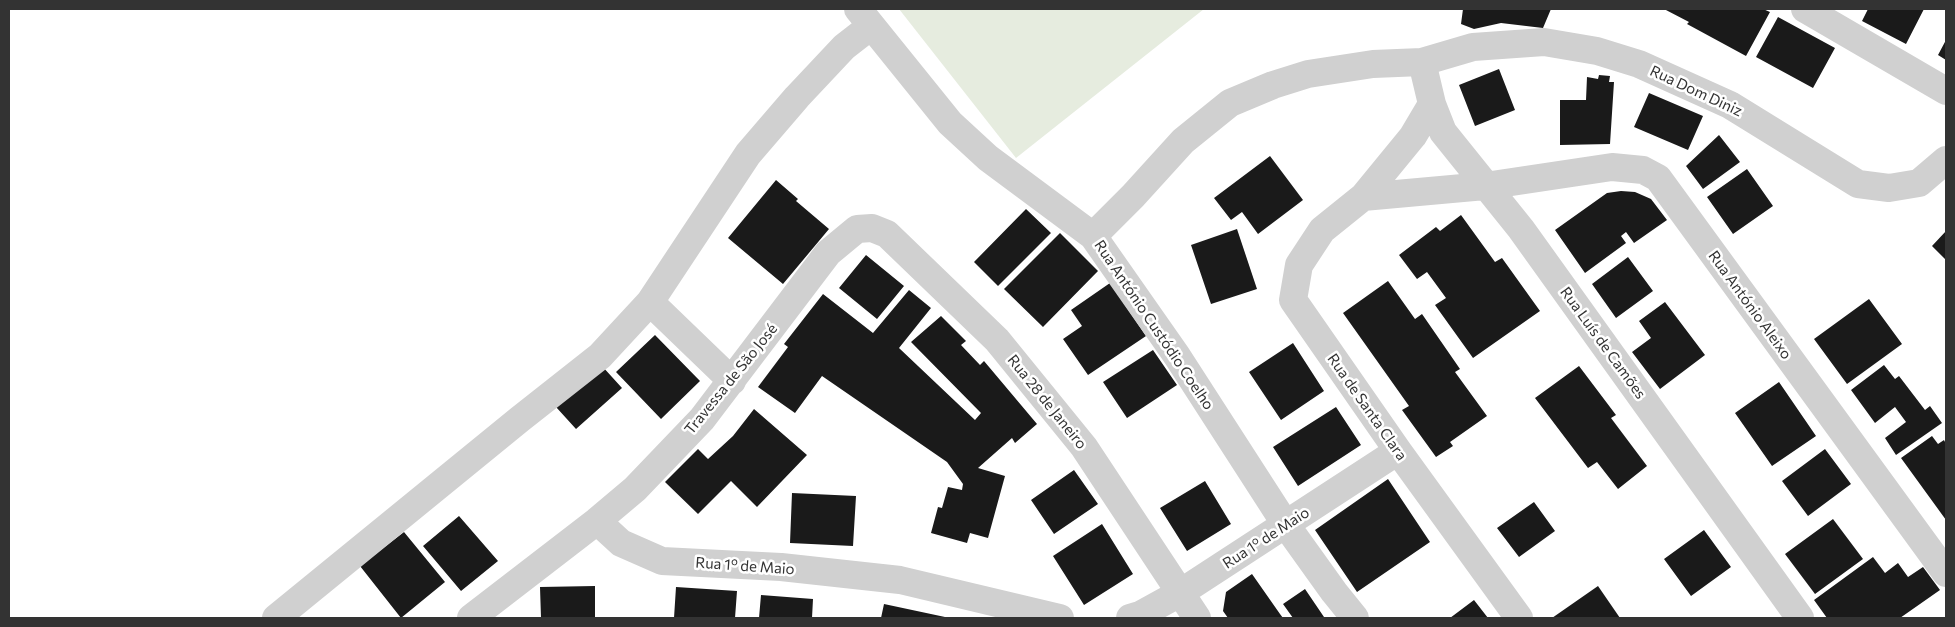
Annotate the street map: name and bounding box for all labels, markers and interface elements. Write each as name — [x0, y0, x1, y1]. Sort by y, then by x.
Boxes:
street label: Rua Dom Diniz — [1647, 62, 1745, 120]
street label: Rua António Custódio Coelho — [1090, 237, 1218, 413]
street label: Rua António Aleixo — [1705, 247, 1795, 363]
street label: Rua Luís de Camões — [1556, 284, 1650, 402]
street label: Travessa de São José — [681, 320, 781, 438]
street label: Rua de Santa Clara — [1323, 350, 1411, 464]
street label: Rua 28 de Janeiro — [1003, 351, 1091, 453]
street label: Rua 1º de Maio — [1219, 503, 1313, 573]
street label: Rua 1º de Maio — [695, 554, 795, 578]

